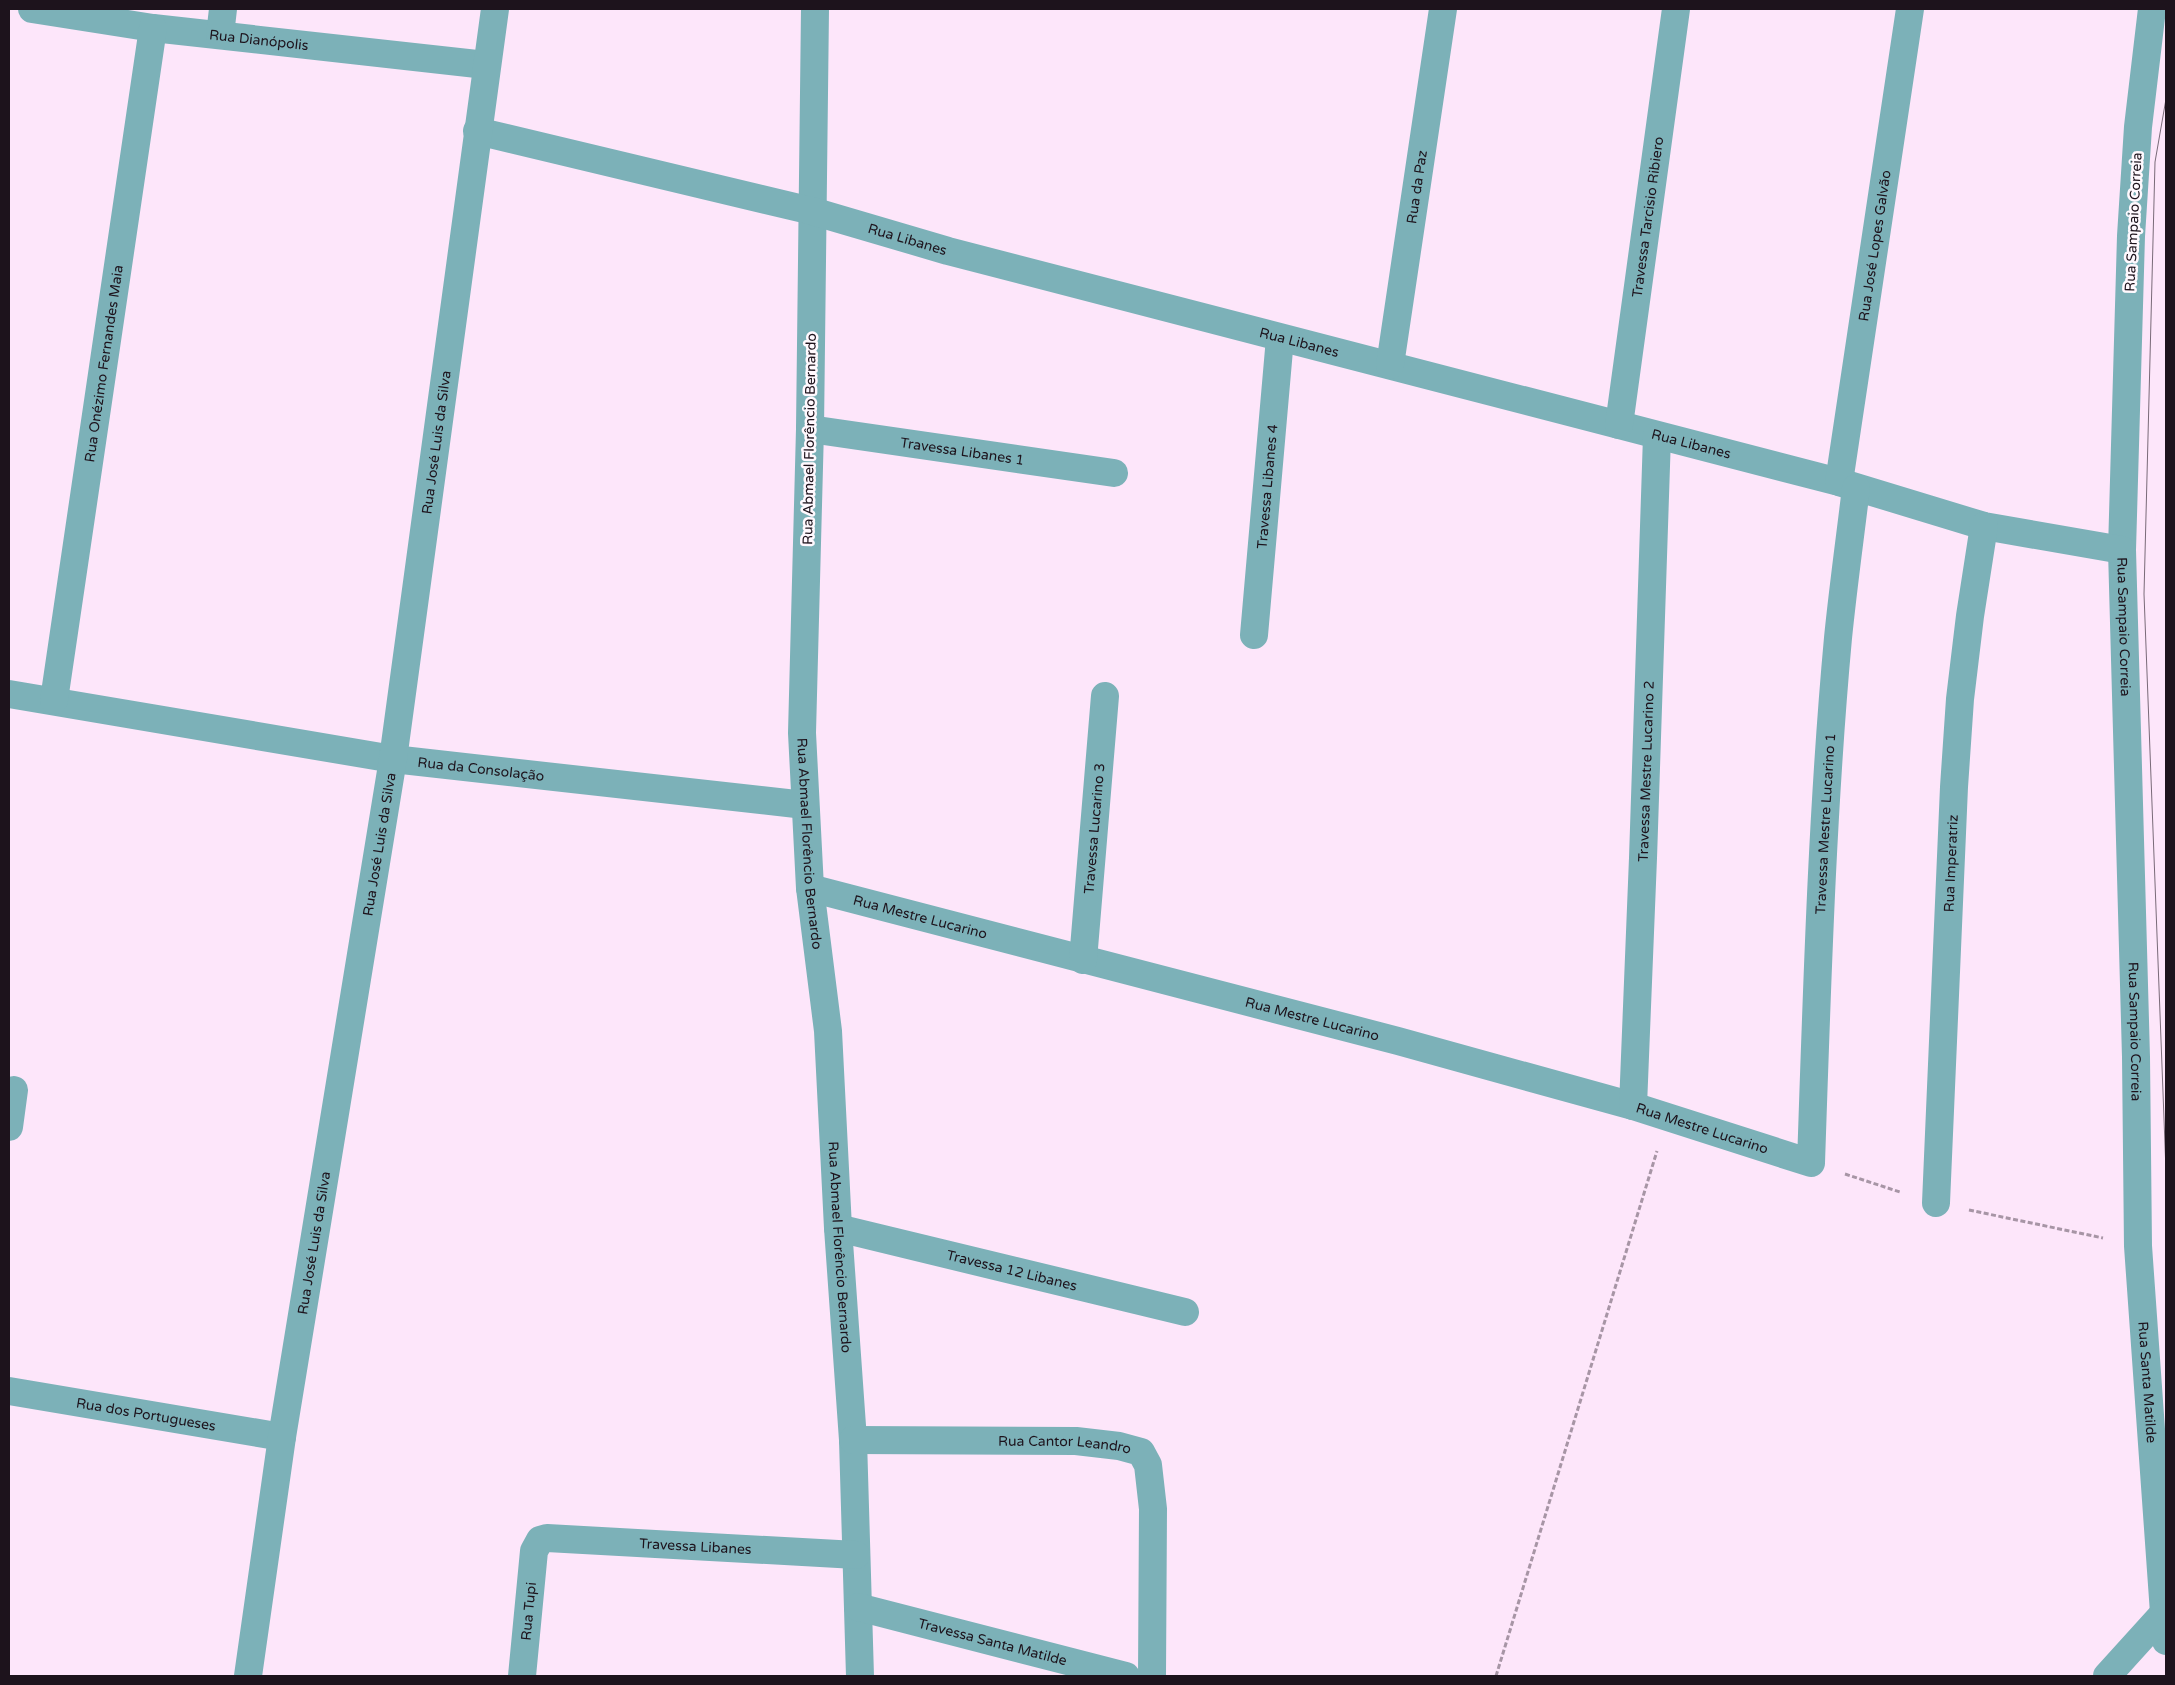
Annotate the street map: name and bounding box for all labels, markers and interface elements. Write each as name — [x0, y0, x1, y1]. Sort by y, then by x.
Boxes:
street label: Rua Dianópolis — [208, 26, 310, 54]
street label: Travessa Tarcisio Ribiero — [1629, 135, 1667, 299]
street label: Rua da Paz — [1403, 149, 1431, 225]
street label: Rua Sampaio Correia — [2121, 152, 2146, 292]
street label: Rua José Lopes Galvão — [1855, 169, 1895, 323]
street label: Rua Libanes — [866, 220, 949, 259]
street label: Rua Onézimo Fernandes Maia — [81, 264, 127, 464]
street label: Rua Libanes — [1257, 324, 1341, 361]
street label: Rua Abmael Florêncio Bernardo — [799, 333, 820, 545]
street label: Rua José Luis da Silva — [418, 369, 455, 515]
street label: Travessa Libanes 4 — [1254, 423, 1281, 550]
street label: Rua Libanes — [1650, 426, 1733, 463]
street label: Travessa Libanes 1 — [899, 434, 1025, 469]
street label: Rua Sampaio Correia — [2113, 557, 2134, 697]
street label: Travessa Mestre Lucarino 2 — [1635, 680, 1658, 862]
street label: Travessa Mestre Lucarino 1 — [1812, 732, 1839, 915]
street label: Rua Abmael Florêncio Bernardo — [793, 737, 826, 950]
street label: Rua da Consolação — [417, 754, 545, 785]
street label: Travessa Lucarino 3 — [1081, 762, 1108, 895]
street label: Rua José Luis da Silva — [359, 771, 400, 917]
street label: Rua Imperatriz — [1941, 814, 1962, 913]
street label: Rua Mestre Lucarino — [851, 892, 989, 943]
street label: Rua Sampaio Correia — [2124, 962, 2144, 1102]
street label: Rua Mestre Lucarino — [1243, 994, 1381, 1045]
street label: Rua Mestre Lucarino — [1634, 1099, 1770, 1158]
street label: Rua Abmael Florêncio Bernardo — [825, 1141, 855, 1354]
street label: Rua José Luis da Silva — [294, 1170, 334, 1316]
street label: Travessa 12 Libanes — [945, 1247, 1079, 1295]
street label: Rua Santa Matilde — [2134, 1321, 2160, 1444]
street label: Rua dos Portugueses — [75, 1394, 217, 1435]
street label: Rua Cantor Leandro — [998, 1433, 1133, 1458]
street label: Travessa Libanes — [639, 1535, 752, 1558]
street label: Rua Tupi — [517, 1581, 540, 1641]
street label: Travessa Santa Matilde — [916, 1615, 1069, 1669]

